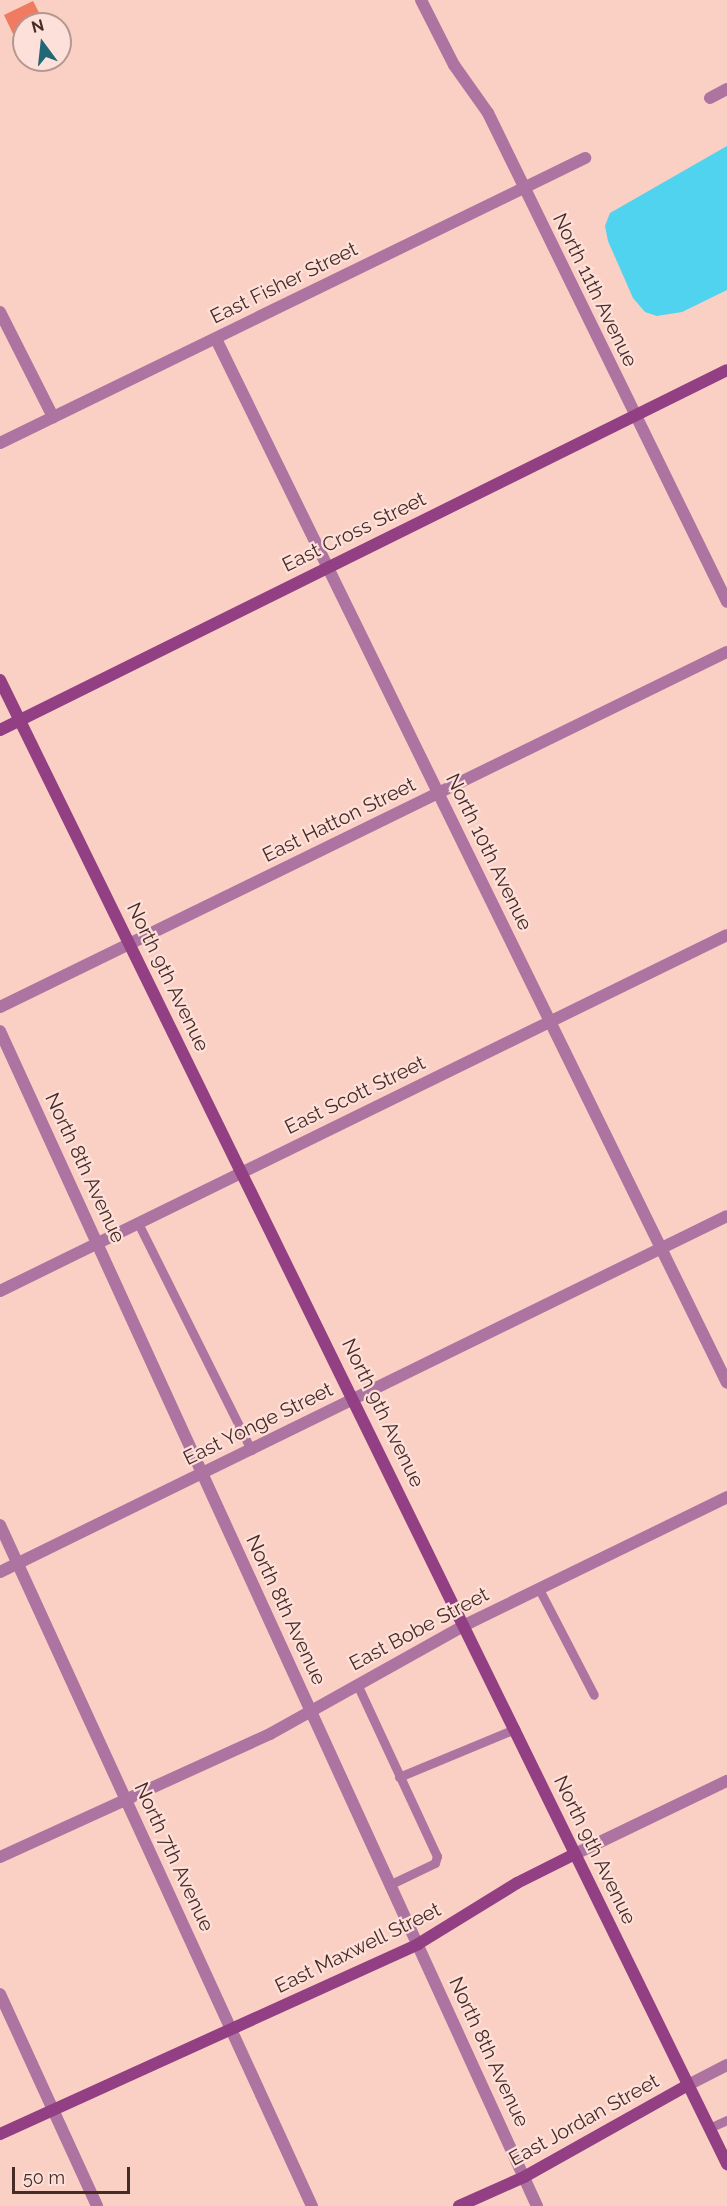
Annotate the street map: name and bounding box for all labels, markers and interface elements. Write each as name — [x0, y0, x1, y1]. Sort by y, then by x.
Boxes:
north arrow — [12, 12, 72, 72]
text: N — [29, 15, 46, 37]
street label: North 11th Avenue — [547, 209, 643, 371]
street label: East Fisher Street — [206, 237, 362, 329]
street label: East Cross Street — [278, 487, 430, 577]
street label: North 10th Avenue — [440, 769, 538, 935]
street label: East Hatton Street — [259, 773, 419, 867]
street label: North 9th Avenue — [121, 898, 215, 1056]
street label: East Scott Street — [281, 1051, 429, 1139]
street label: North 8th Avenue — [40, 1089, 130, 1247]
street label: North 9th Avenue — [336, 1334, 430, 1492]
street label: East Yonge Street — [179, 1377, 337, 1471]
street label: North 8th Avenue — [241, 1531, 331, 1689]
street label: East Bobe Street — [345, 1582, 493, 1676]
street label: North 9th Avenue — [548, 1771, 642, 1929]
street label: North 7th Avenue — [129, 1779, 219, 1935]
street label: East Maxwell Street — [271, 1897, 445, 1999]
street label: North 8th Avenue — [444, 1973, 534, 2131]
street label: East Jordan Street — [505, 2069, 663, 2171]
scale bar — [15, 2155, 134, 2193]
text: 50 m — [23, 2167, 65, 2188]

